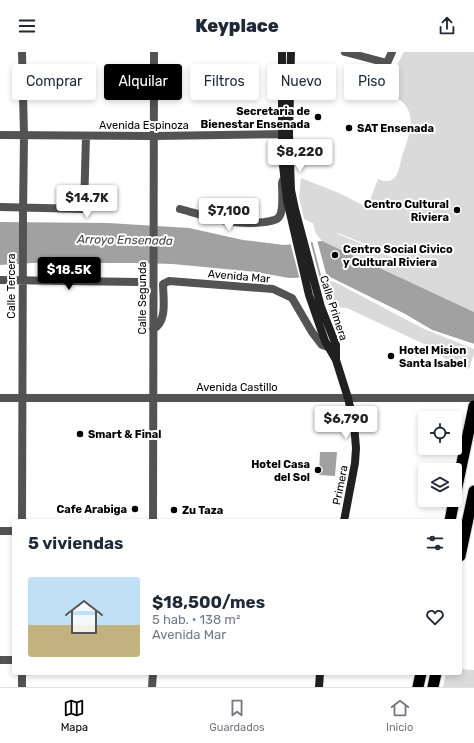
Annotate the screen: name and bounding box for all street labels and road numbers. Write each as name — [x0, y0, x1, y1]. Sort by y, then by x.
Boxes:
street label: Avenida Espinoza — [99, 119, 189, 132]
street label: Calle Tercera — [5, 253, 18, 319]
street label: Calle Segunda — [136, 261, 149, 335]
street label: Avenida Mar — [207, 267, 272, 286]
street label: Calle Primera — [317, 274, 350, 342]
street label: Avenida Castillo — [196, 381, 278, 394]
street label: Primera — [330, 464, 351, 506]

